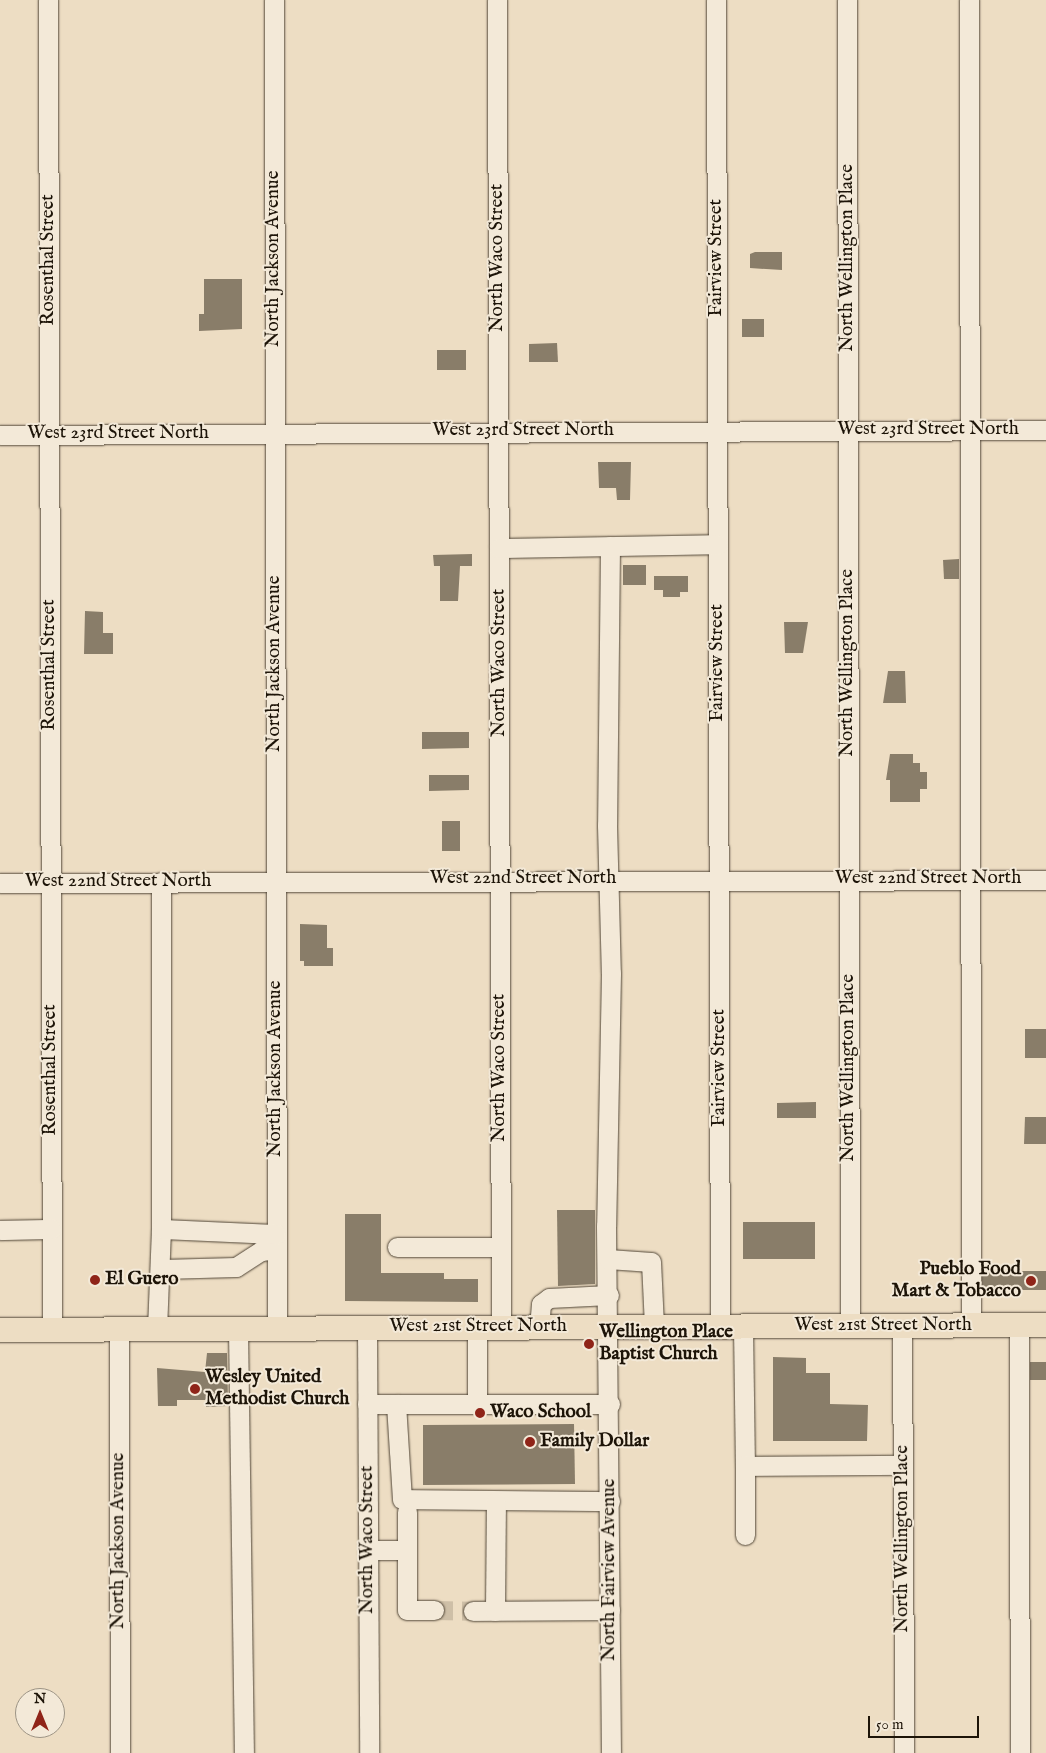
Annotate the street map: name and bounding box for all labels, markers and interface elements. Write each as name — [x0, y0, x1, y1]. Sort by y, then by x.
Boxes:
street label: North Wellington Place — [837, 164, 859, 352]
street label: North Jackson Avenue — [263, 171, 285, 347]
street label: North Waco Street — [487, 184, 509, 332]
street label: Rosenthal Street — [38, 194, 60, 326]
street label: Fairview Street — [706, 199, 728, 317]
street label: West 23rd Street North — [837, 419, 1019, 441]
street label: West 23rd Street North — [432, 420, 614, 442]
street label: West 23rd Street North — [27, 423, 209, 445]
street label: North Wellington Place — [837, 569, 859, 757]
street label: North Jackson Avenue — [264, 576, 286, 752]
street label: North Waco Street — [489, 589, 511, 737]
street label: Rosenthal Street — [39, 599, 61, 731]
street label: Fairview Street — [707, 604, 729, 722]
street label: West 22nd Street North — [430, 868, 616, 890]
street label: West 22nd Street North — [835, 868, 1021, 890]
street label: West 22nd Street North — [25, 871, 211, 893]
street label: North Wellington Place — [838, 974, 860, 1162]
street label: North Jackson Avenue — [265, 981, 287, 1157]
street label: North Waco Street — [489, 994, 511, 1142]
street label: Rosenthal Street — [40, 1004, 62, 1136]
street label: Fairview Street — [709, 1009, 731, 1127]
place label: Pueblo Food Mart & Tobacco — [892, 1259, 1021, 1303]
place label: El Guero — [105, 1269, 178, 1291]
marker: El Guero — [89, 1274, 101, 1286]
marker: Pueblo Food Mart & Tobacco — [1025, 1275, 1037, 1287]
street label: West 21st Street North — [794, 1315, 972, 1337]
street label: West 21st Street North — [389, 1316, 567, 1338]
place label: Wellington Place Baptist Church — [599, 1322, 733, 1366]
marker: Wellington Place Baptist Church — [583, 1338, 595, 1350]
place label: Wesley United Methodist Church — [205, 1367, 349, 1411]
marker: Wesley United Methodist Church — [189, 1383, 201, 1395]
place label: Waco School — [490, 1402, 591, 1424]
marker: Waco School — [474, 1407, 486, 1419]
place label: Family Dollar — [540, 1431, 649, 1453]
marker: Family Dollar — [524, 1436, 536, 1448]
street label: North Wellington Place — [892, 1445, 914, 1633]
street label: North Jackson Avenue — [108, 1453, 130, 1629]
street label: North Waco Street — [357, 1466, 379, 1614]
street label: North Fairview Avenue — [599, 1479, 621, 1661]
north arrow — [15, 1688, 65, 1738]
text: N — [34, 1690, 46, 1708]
scale bar — [871, 1706, 982, 1738]
text: 50 m — [876, 1715, 904, 1734]

